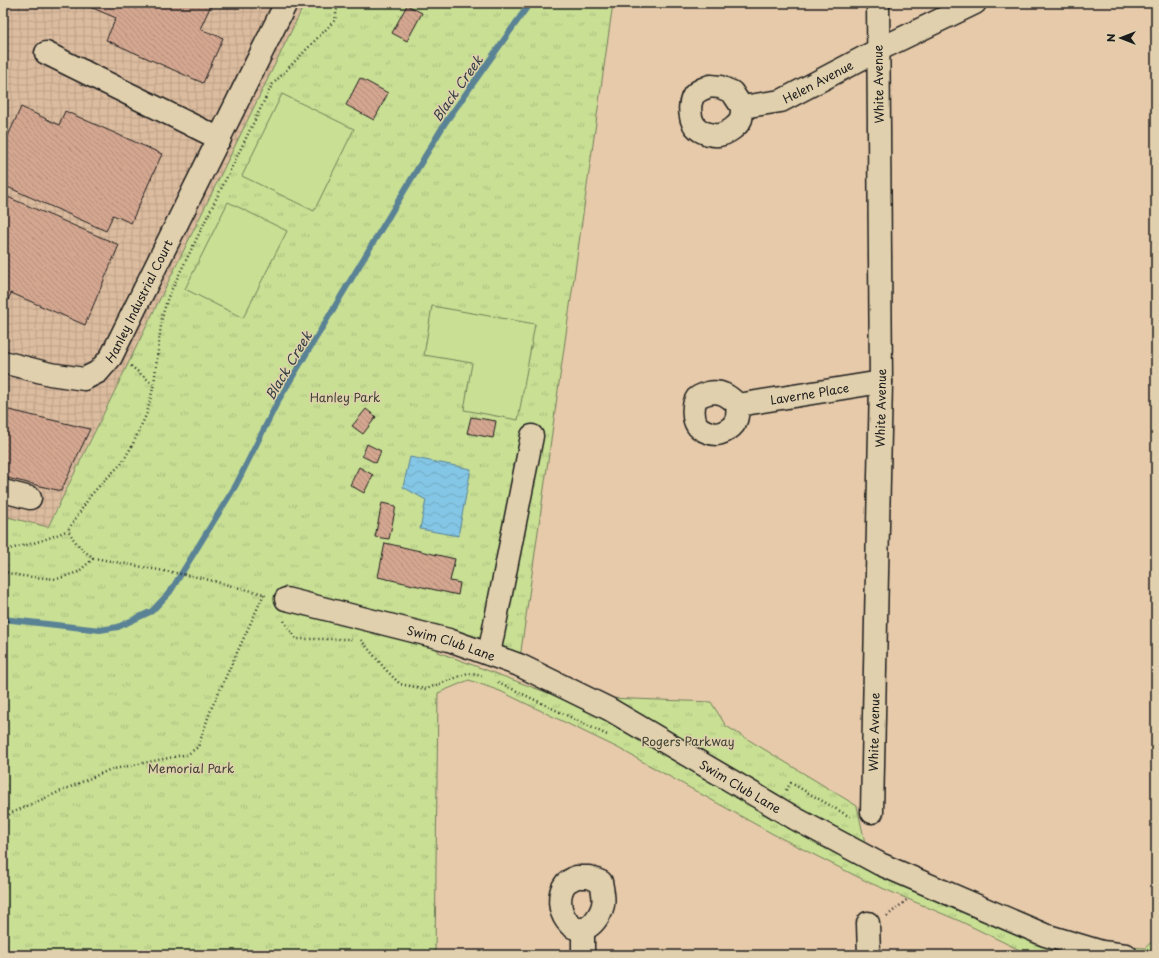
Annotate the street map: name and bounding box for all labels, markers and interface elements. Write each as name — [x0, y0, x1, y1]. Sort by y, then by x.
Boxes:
north arrow — [1101, 18, 1141, 58]
text: N — [1102, 33, 1119, 42]
street label: White Avenue — [868, 44, 888, 123]
water label: Black Creek — [427, 50, 487, 125]
street label: Helen Avenue — [779, 55, 857, 108]
street label: Hanley Industrial Court — [101, 236, 177, 367]
water label: Black Creek — [260, 326, 316, 403]
street label: White Avenue — [871, 368, 890, 448]
street label: Laverne Place — [769, 378, 850, 409]
park label: Hanley Park — [310, 388, 380, 406]
street label: Swim Club Lane — [405, 621, 498, 665]
street label: White Avenue — [864, 692, 884, 772]
park label: Rogers Parkway — [642, 732, 735, 750]
street label: Swim Club Lane — [696, 755, 785, 817]
park label: Memorial Park — [148, 759, 234, 777]

